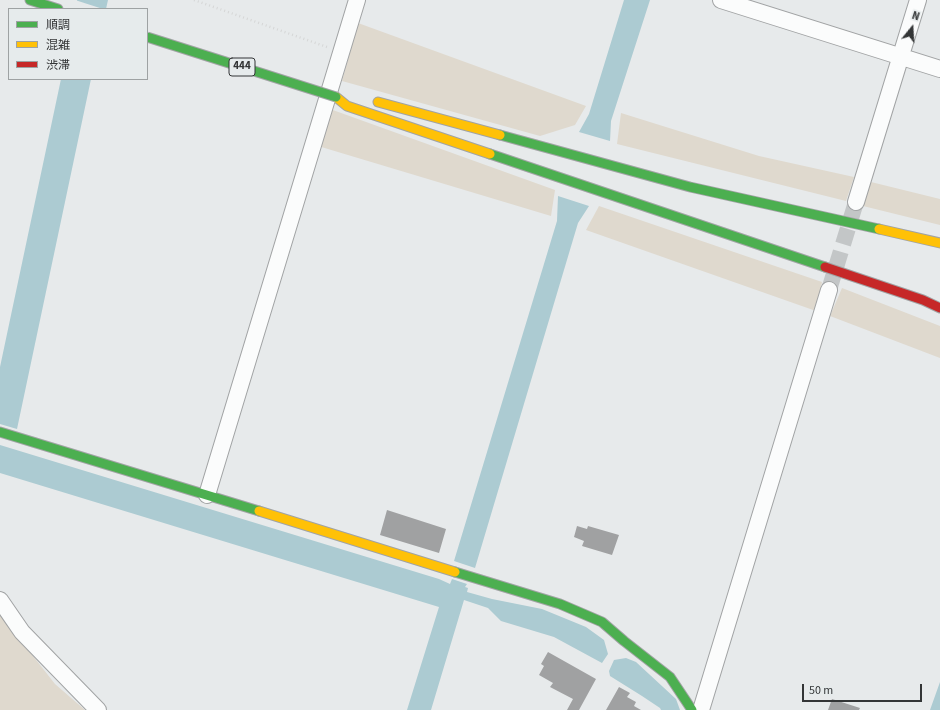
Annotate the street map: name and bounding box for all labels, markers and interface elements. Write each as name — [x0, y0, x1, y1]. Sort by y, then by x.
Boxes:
legend — [8, 8, 148, 80]
north arrow — [892, 8, 932, 48]
text: N — [910, 8, 922, 24]
text: 順調 — [46, 17, 70, 34]
text: 混雑 — [46, 37, 70, 54]
text: 渋滞 — [46, 57, 70, 74]
road number: 444 — [229, 58, 255, 76]
scale bar — [804, 676, 924, 702]
text: 50 m — [809, 682, 833, 699]

